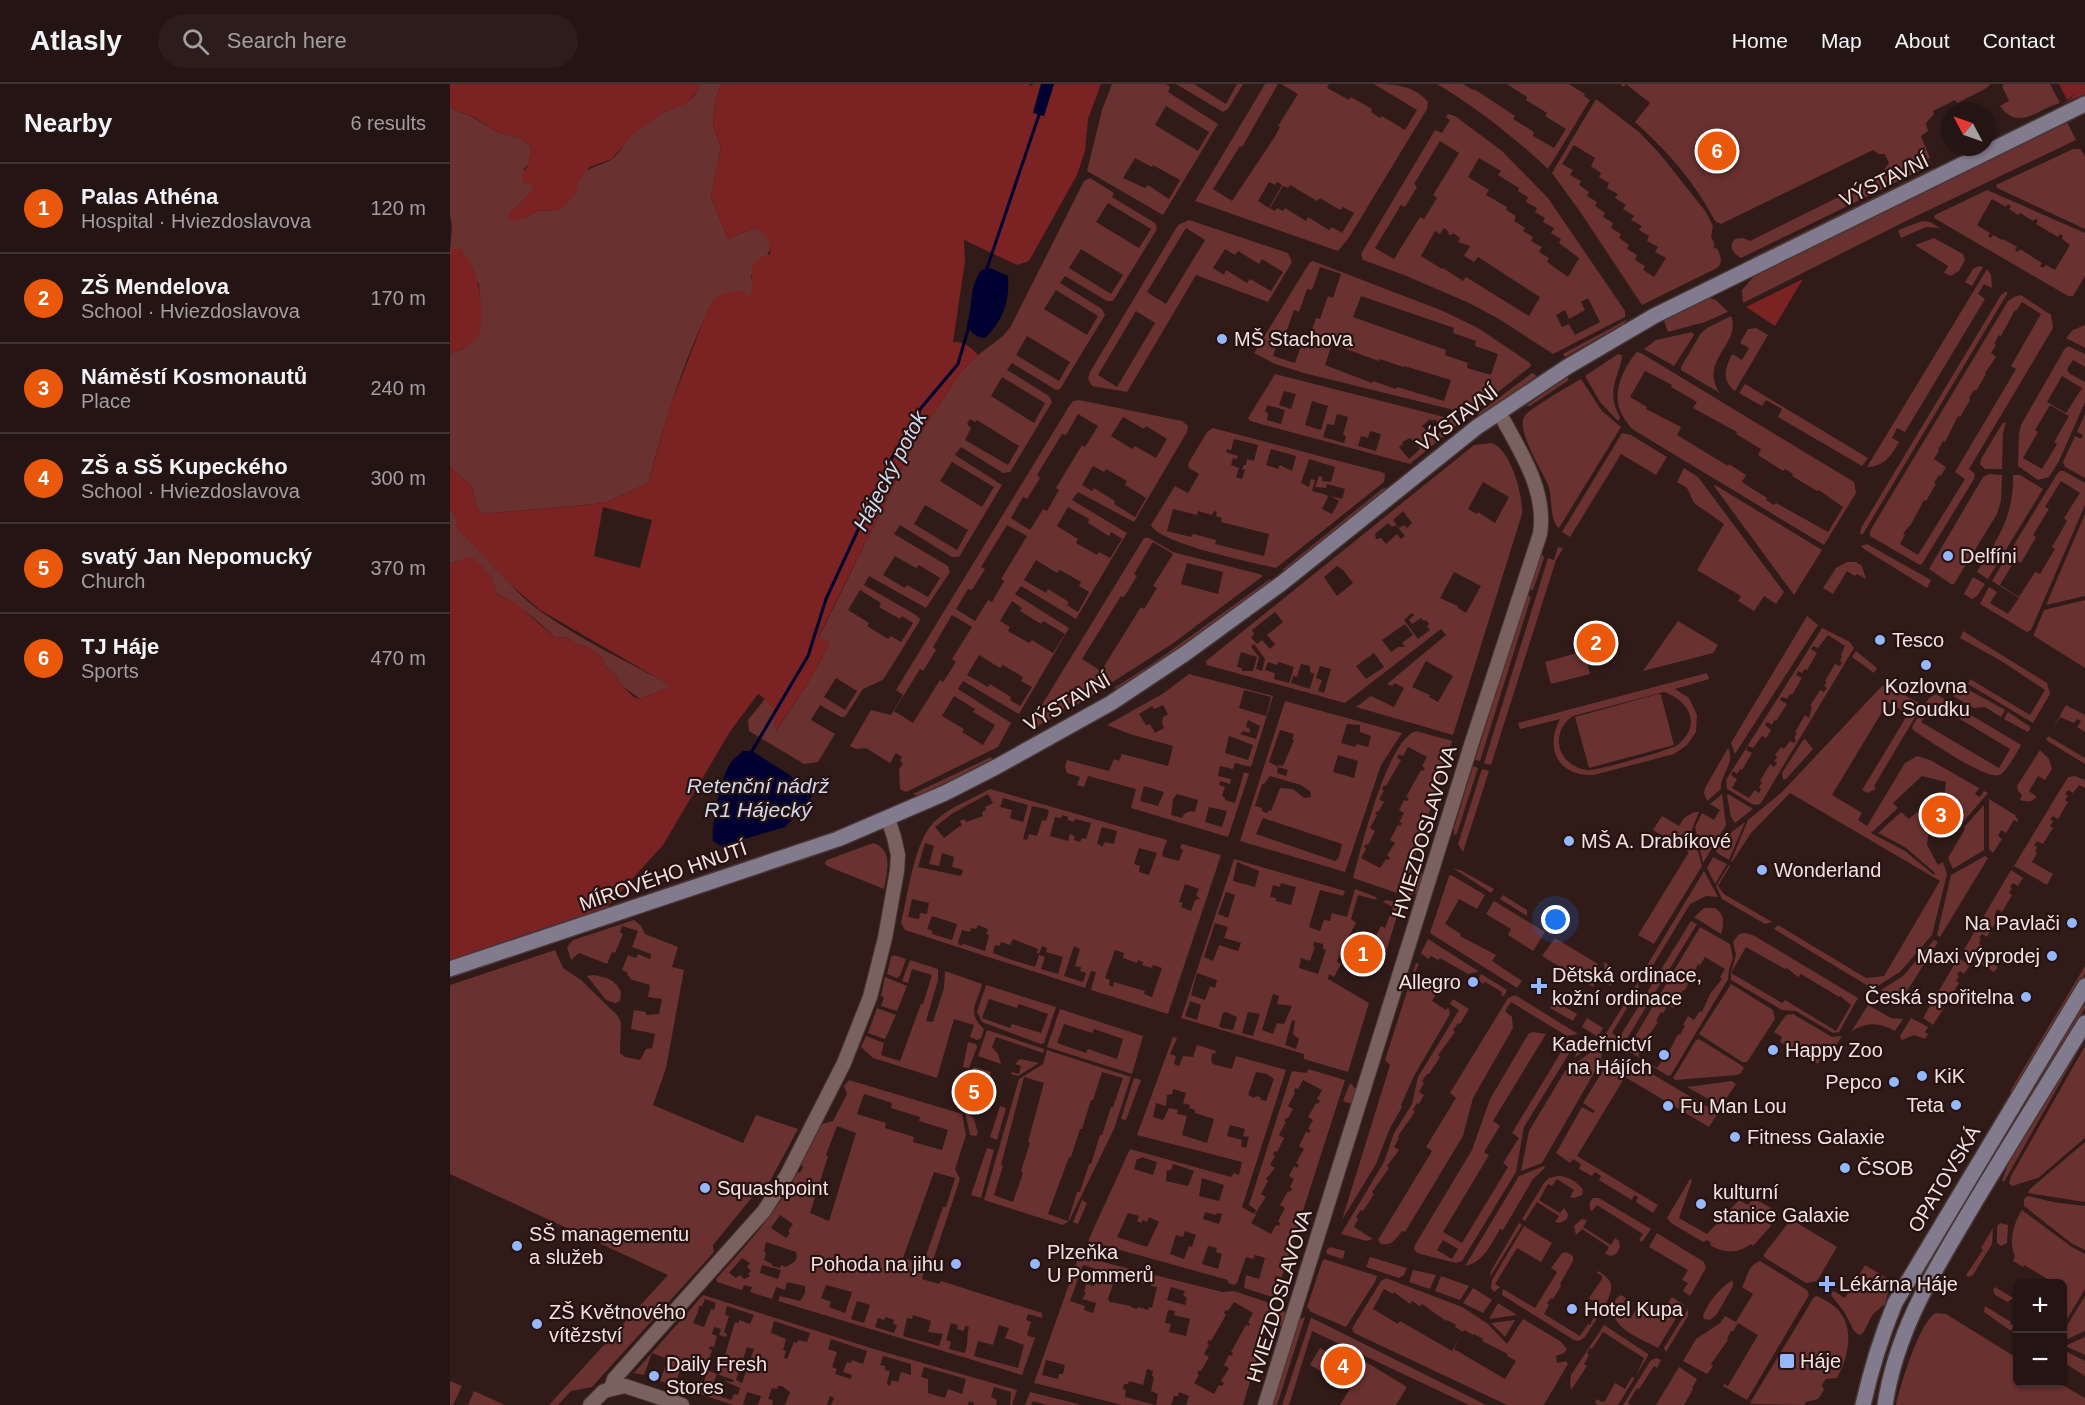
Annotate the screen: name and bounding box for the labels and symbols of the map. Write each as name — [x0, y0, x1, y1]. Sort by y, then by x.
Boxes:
north arrow — [1941, 102, 1995, 156]
pin: 6 — [1698, 128, 1736, 174]
street label: VÝSTAVNÍ — [1836, 149, 1932, 211]
place label: MŠ Stachova — [1234, 328, 1354, 350]
marker: MŠ Stachova — [1215, 332, 1229, 346]
street label: VÝSTAVNÍ — [1412, 380, 1502, 456]
water label: Hájecký potok — [848, 406, 931, 534]
place label: Delfíni — [1960, 545, 2017, 567]
marker: Delfíni — [1941, 549, 1955, 563]
pin: 2 — [1576, 620, 1616, 666]
place label: Tesco — [1892, 629, 1944, 651]
marker: Tesco — [1873, 633, 1887, 647]
marker: Kozlovna U Soudku — [1919, 658, 1933, 672]
street label: VÝSTAVNÍ — [1020, 668, 1114, 736]
place label: Kozlovna U Soudku — [1882, 675, 1970, 720]
street label: HVIEZDOSLAVOVA — [1387, 742, 1461, 921]
water label: Retenční nádrž R1 Hájecký — [687, 774, 830, 821]
pin: 3 — [1922, 792, 1960, 838]
place label: MŠ A. Drabíkové — [1581, 830, 1731, 852]
marker: MŠ A. Drabíkové — [1562, 834, 1576, 848]
street label: MÍROVÉHO HNUTÍ — [576, 837, 750, 915]
place label: Wonderland — [1774, 859, 1881, 881]
marker: Wonderland — [1755, 863, 1769, 877]
your location — [1541, 905, 1570, 934]
place label: Na Pavlači — [1964, 912, 2060, 934]
marker: Na Pavlači — [2065, 916, 2079, 930]
pin: 1 — [1344, 932, 1382, 976]
place label: Maxi výprodej — [1917, 945, 2040, 967]
marker: Maxi výprodej — [2045, 949, 2059, 963]
place label: Dětská ordinace, kožní ordinace — [1552, 964, 1702, 1009]
place label: Allegro — [1399, 971, 1461, 993]
marker: Allegro — [1466, 975, 1480, 989]
marker: Dětská ordinace, kožní ordinace — [1530, 977, 1548, 995]
place label: Česká spořitelna — [1865, 986, 2015, 1008]
marker: Česká spořitelna — [2019, 990, 2033, 1004]
place label: Kadeřnictví na Hájích — [1552, 1033, 1652, 1078]
place label: Happy Zoo — [1785, 1039, 1883, 1061]
marker: Happy Zoo — [1766, 1043, 1780, 1057]
marker: Kadeřnictví na Hájích — [1657, 1048, 1671, 1062]
place label: KiK — [1934, 1065, 1966, 1087]
marker: KiK — [1915, 1069, 1929, 1083]
pin: 5 — [954, 1070, 994, 1114]
place label: Pepco — [1825, 1071, 1882, 1093]
marker: Pepco — [1887, 1075, 1901, 1089]
place label: Teta — [1906, 1094, 1945, 1116]
place label: Fu Man Lou — [1680, 1095, 1787, 1117]
marker: Teta — [1949, 1098, 1963, 1112]
marker: Fu Man Lou — [1661, 1099, 1675, 1113]
street label: OPATOVSKÁ — [1904, 1121, 1985, 1236]
place label: Fitness Galaxie — [1747, 1126, 1885, 1148]
marker: Fitness Galaxie — [1728, 1130, 1742, 1144]
place label: ČSOB — [1857, 1157, 1914, 1179]
marker: ČSOB — [1838, 1161, 1852, 1175]
place label: Squashpoint — [717, 1177, 829, 1199]
marker: Squashpoint — [698, 1181, 712, 1195]
place label: kulturní stanice Galaxie — [1713, 1181, 1850, 1226]
marker: kulturní stanice Galaxie — [1694, 1197, 1708, 1211]
street label: HVIEZDOSLAVOVA — [1242, 1206, 1316, 1385]
place label: SŠ managementu a služeb — [529, 1223, 689, 1268]
marker: SŠ managementu a služeb — [510, 1239, 524, 1253]
place label: Plzeňka U Pommerů — [1047, 1241, 1154, 1286]
place label: Pohoda na jihu — [811, 1253, 944, 1275]
marker: Pohoda na jihu — [949, 1257, 963, 1271]
marker: Plzeňka U Pommerů — [1028, 1257, 1042, 1271]
place label: Lékárna Háje — [1839, 1273, 1958, 1295]
marker: Lékárna Háje — [1820, 1277, 1834, 1291]
place label: Hotel Kupa — [1584, 1298, 1684, 1320]
place label: ZŠ Květnového vítězství — [549, 1301, 686, 1346]
marker: Hotel Kupa — [1565, 1302, 1579, 1316]
marker: ZŠ Květnového vítězství — [530, 1317, 544, 1331]
pin: 4 — [1324, 1344, 1362, 1388]
place label: Háje — [1800, 1350, 1841, 1372]
marker: Háje — [1778, 1352, 1796, 1370]
place label: Daily Fresh Stores — [666, 1353, 767, 1398]
marker: Daily Fresh Stores — [647, 1369, 661, 1383]

